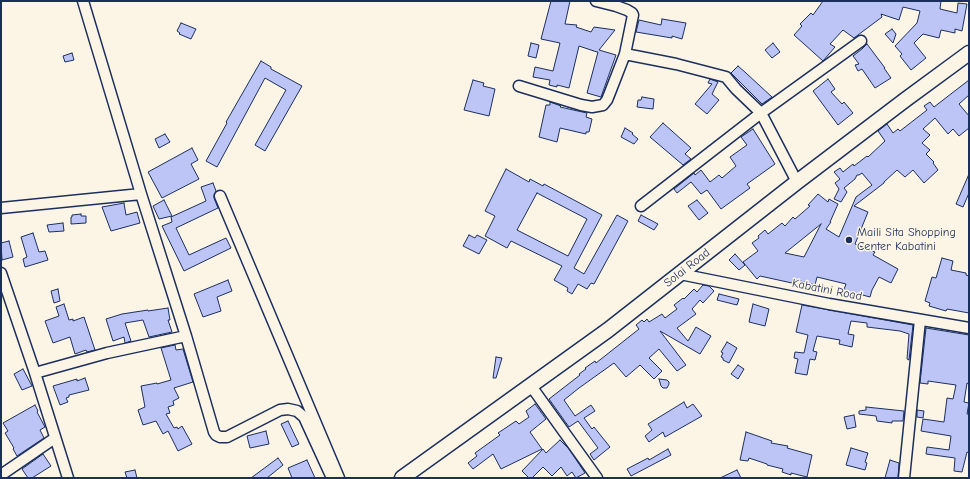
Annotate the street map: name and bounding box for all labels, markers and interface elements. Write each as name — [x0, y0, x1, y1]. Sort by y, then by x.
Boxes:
place label: Maili Sita Shopping Center Kabatini — [857, 226, 956, 254]
marker: Maili Sita Shopping Center Kabatini — [844, 235, 854, 245]
street label: Solai Road — [661, 246, 713, 290]
street label: Kabatini Road — [791, 276, 863, 304]

